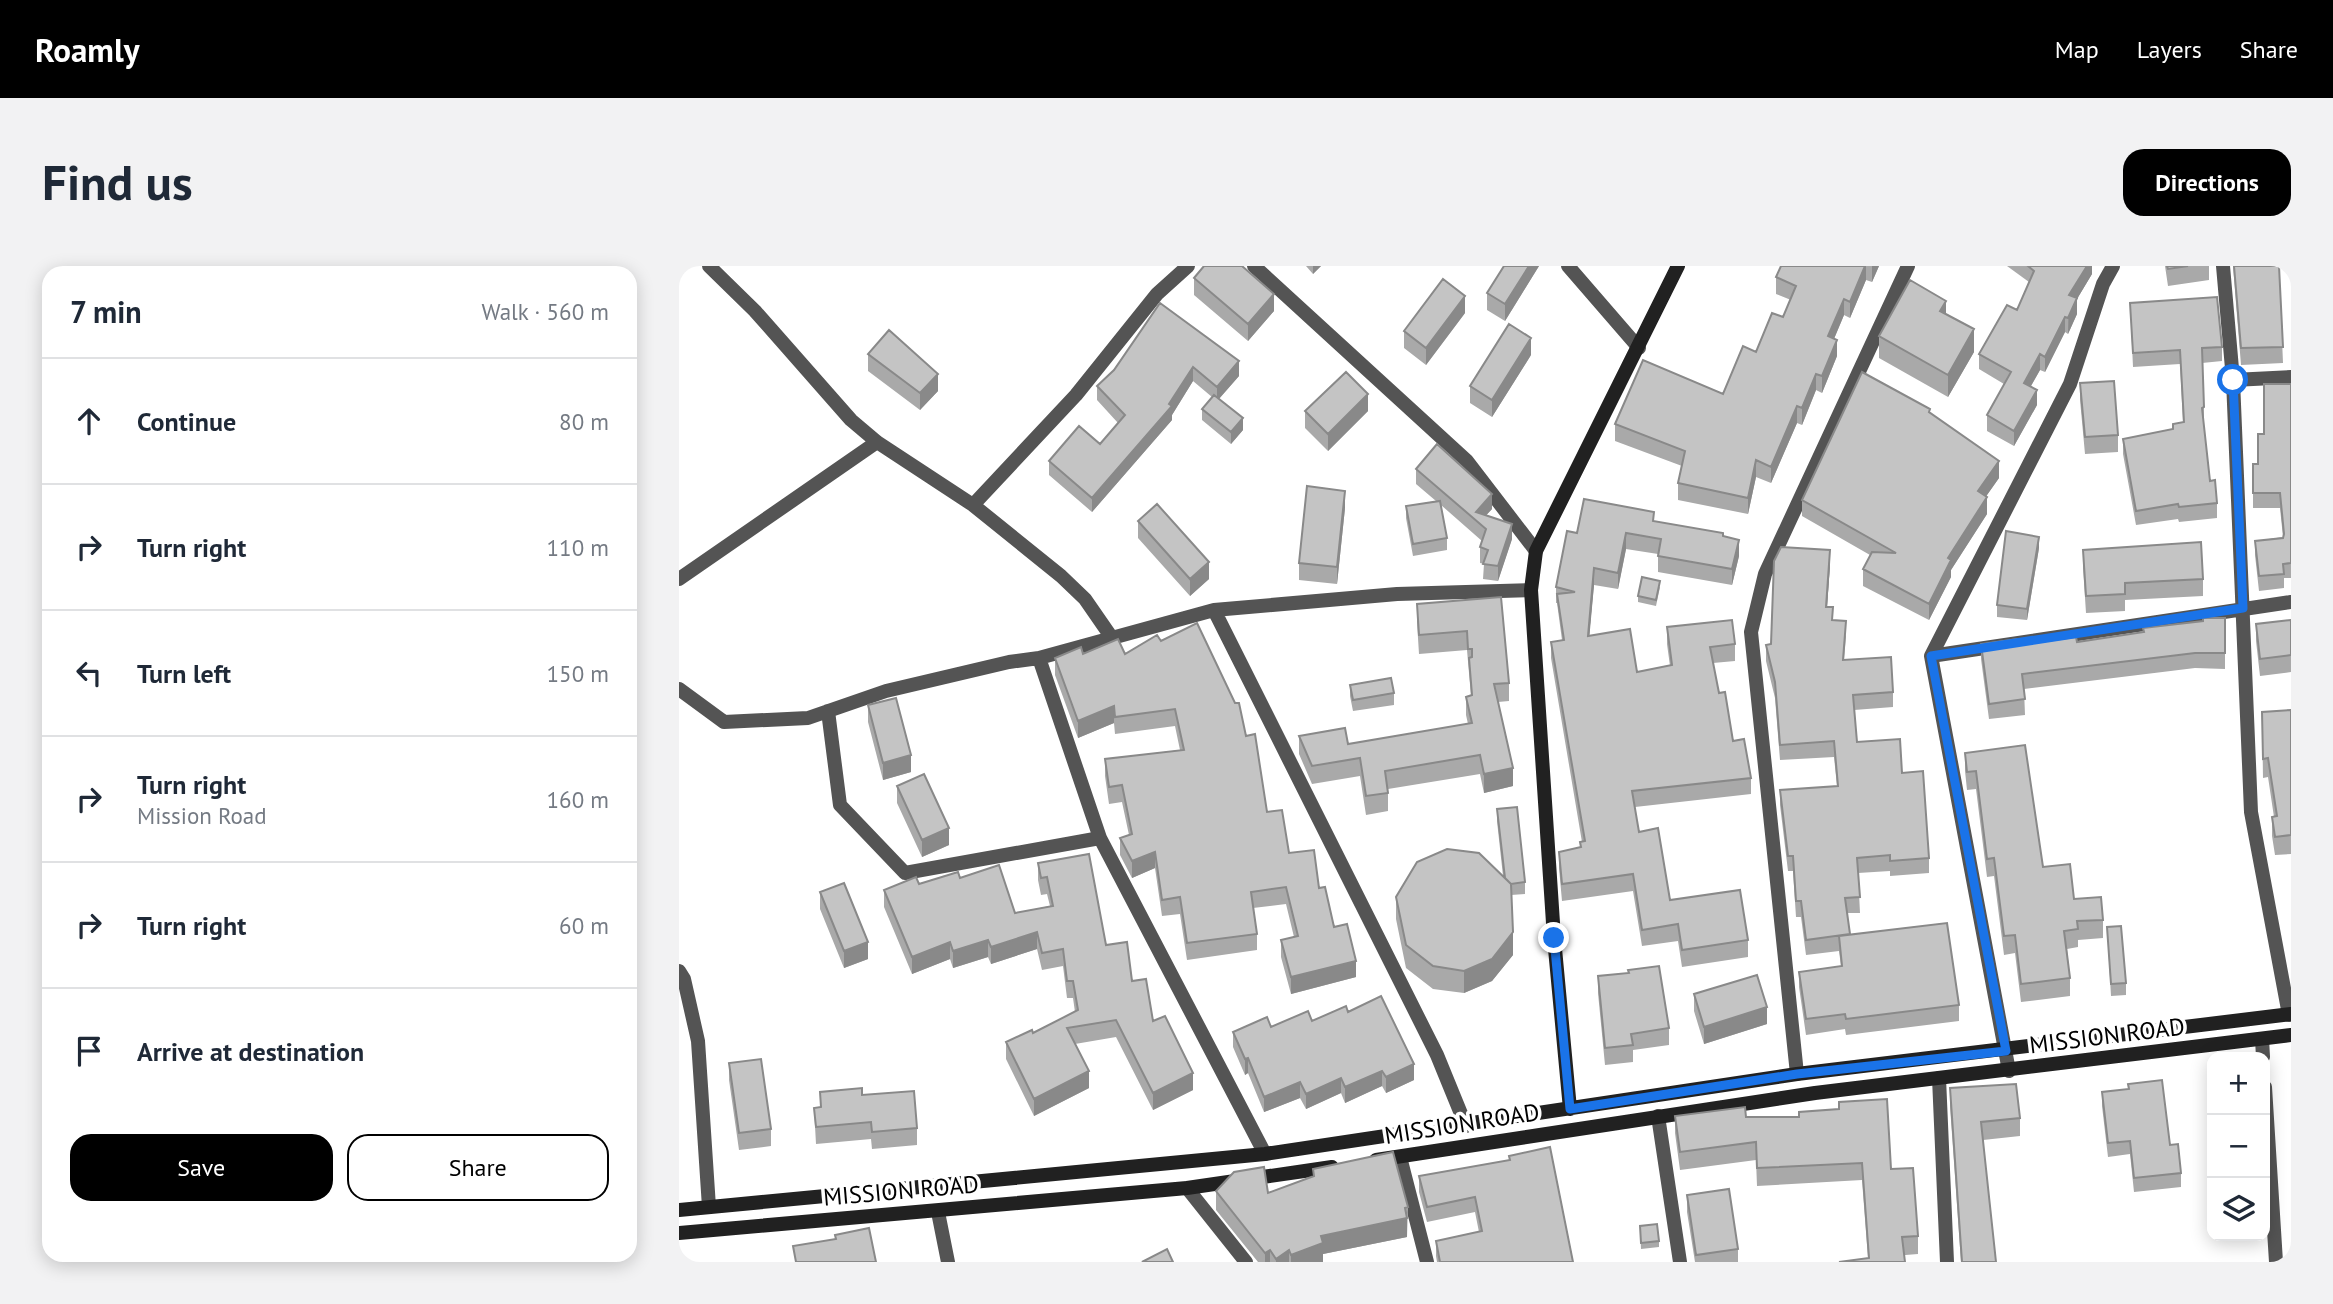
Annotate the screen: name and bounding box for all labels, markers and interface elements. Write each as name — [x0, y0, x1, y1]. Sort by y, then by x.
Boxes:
text: Roamly — [35, 28, 139, 71]
text: Map — [2055, 34, 2099, 65]
text: Layers — [2137, 34, 2202, 65]
text: Share — [2240, 34, 2298, 65]
button: Directions — [2123, 149, 2291, 216]
text: Find us — [42, 150, 193, 214]
text: 7 min — [70, 292, 142, 331]
text: Walk · 560 m — [482, 297, 609, 326]
route start — [2217, 364, 2248, 395]
icon: ahead — [70, 402, 108, 440]
text: Continue — [137, 405, 236, 438]
text: 80 m — [559, 407, 609, 436]
icon: right — [70, 528, 108, 566]
text: Turn right — [137, 531, 246, 564]
text: 110 m — [547, 533, 609, 562]
icon: left — [70, 654, 108, 692]
text: Turn left — [137, 657, 231, 690]
text: 150 m — [547, 659, 609, 688]
text: Turn right — [137, 768, 246, 801]
icon: right — [70, 780, 108, 818]
text: 160 m — [547, 785, 609, 814]
text: Mission Road — [137, 801, 267, 830]
icon: right — [70, 906, 108, 944]
text: Turn right — [137, 909, 246, 942]
text: 60 m — [559, 911, 609, 940]
route end — [1538, 922, 1569, 953]
street label: MISSION ROAD — [2028, 1011, 2186, 1060]
icon: arrive — [70, 1032, 108, 1070]
text: Arrive at destination — [137, 1035, 364, 1068]
map controls — [2207, 1052, 2270, 1241]
button: + — [2207, 1052, 2270, 1115]
street label: MISSION ROAD — [1382, 1096, 1541, 1151]
button: − — [2207, 1115, 2270, 1178]
button: Save — [70, 1134, 333, 1201]
button: Share — [347, 1134, 609, 1201]
street label: MISSION ROAD — [822, 1168, 980, 1213]
button: layers — [2207, 1178, 2270, 1241]

